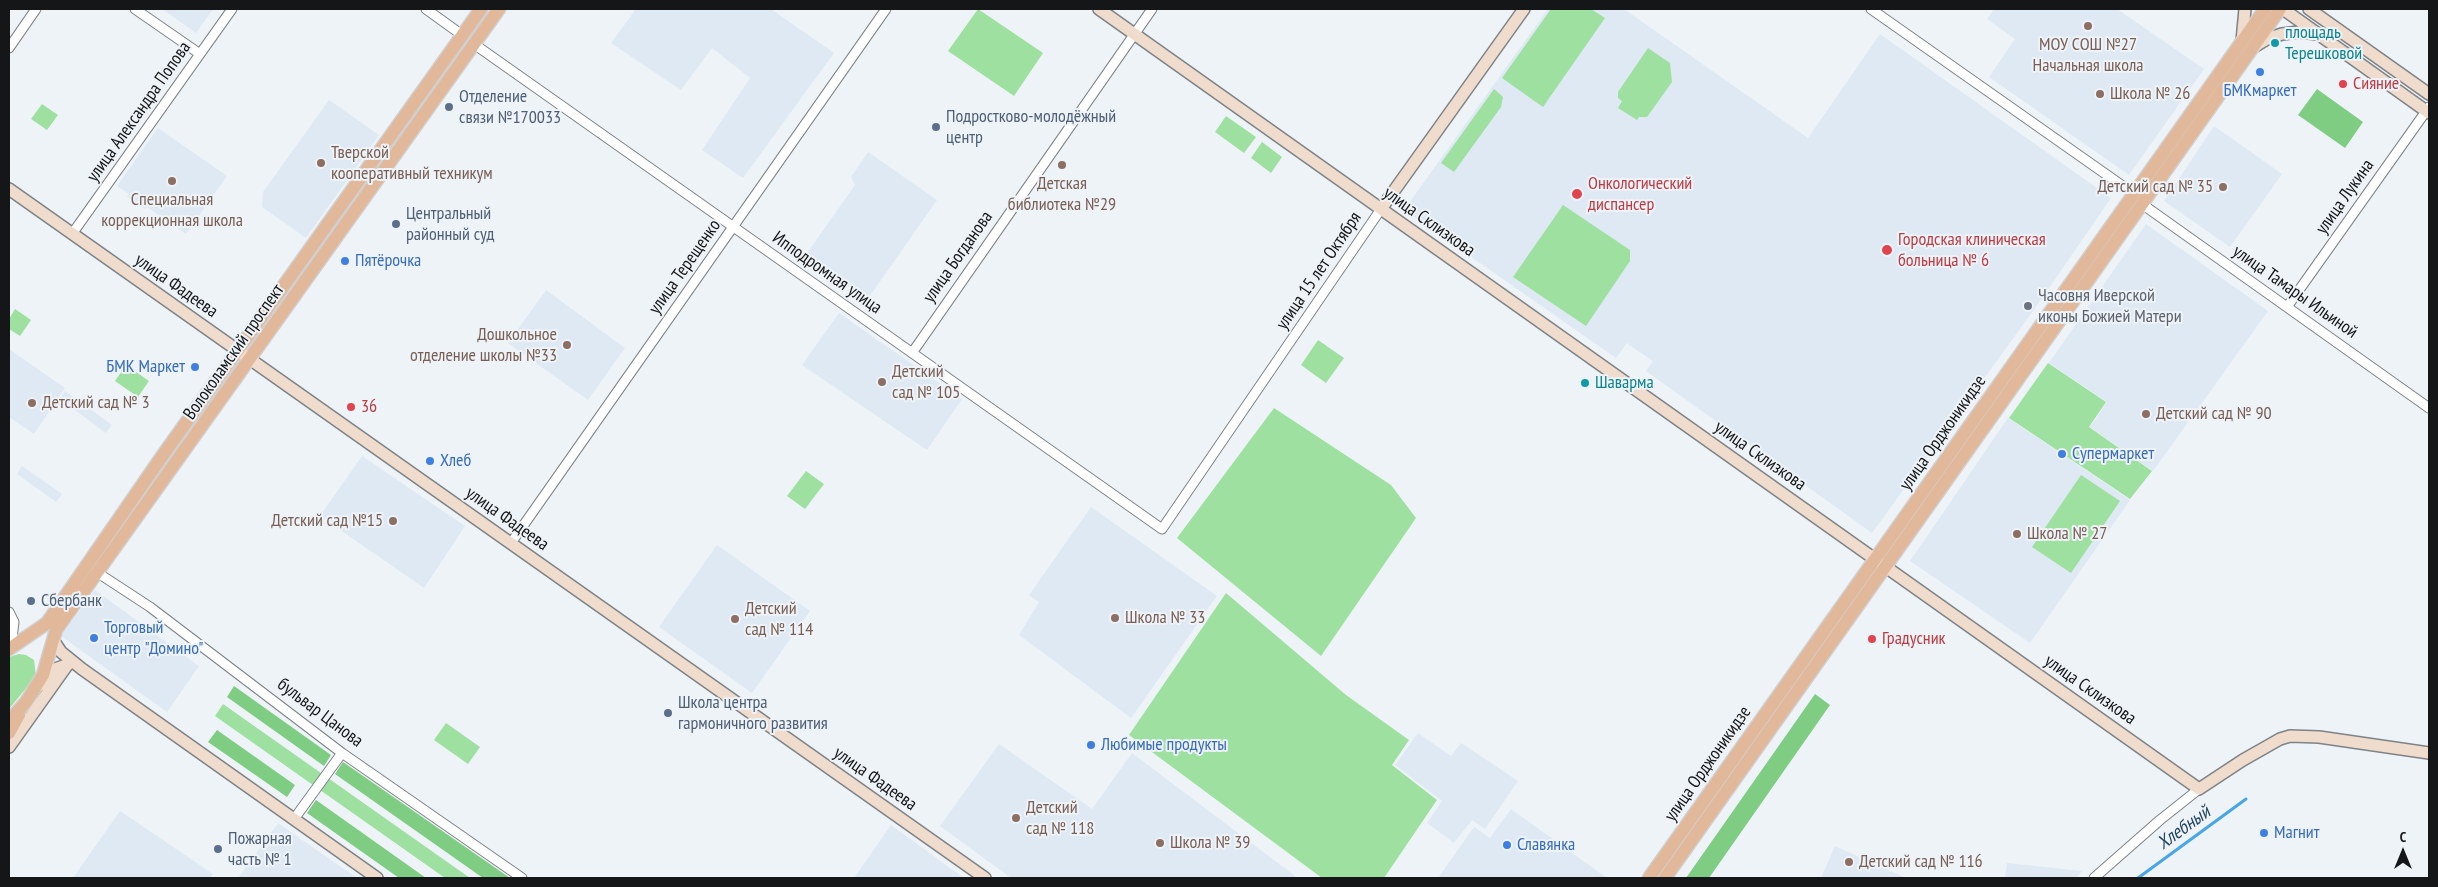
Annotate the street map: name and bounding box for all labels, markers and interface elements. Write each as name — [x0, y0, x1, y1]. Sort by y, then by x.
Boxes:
marker: МОУ СОШ №27 Начальная школа — [2082, 20, 2094, 32]
place label: площадь Терешковой — [2285, 22, 2362, 64]
place label: МОУ СОШ №27 Начальная школа — [2033, 34, 2143, 76]
marker: площадь Терешковой — [2269, 37, 2281, 49]
street label: улица Александра Попова — [83, 38, 195, 186]
marker: БМКмаркет — [2254, 66, 2266, 78]
place label: Сияние — [2353, 73, 2399, 95]
marker: Сияние — [2337, 78, 2349, 90]
place label: БМКмаркет — [2224, 80, 2296, 102]
place label: Школа № 26 — [2110, 83, 2190, 105]
place label: Отделение связи №170033 — [459, 86, 561, 128]
marker: Школа № 26 — [2094, 88, 2106, 100]
marker: Отделение связи №170033 — [443, 101, 455, 113]
place label: Подростково-молодёжный центр — [946, 106, 1116, 148]
marker: Подростково-молодёжный центр — [930, 121, 942, 133]
place label: Тверской кооперативный техникум — [331, 142, 493, 184]
street label: улица Лукина — [2311, 155, 2379, 239]
marker: Тверской кооперативный техникум — [315, 157, 327, 169]
marker: Детская библиотека №29 — [1056, 159, 1068, 171]
place label: Детская библиотека №29 — [1008, 173, 1116, 215]
place label: Онкологический диспансер — [1588, 173, 1692, 215]
marker: Специальная коррекционная школа — [166, 175, 178, 187]
place label: Детский сад № 35 — [2097, 176, 2213, 198]
marker: Детский сад № 35 — [2217, 181, 2229, 193]
street label: улица Склизкова — [1379, 183, 1479, 261]
marker: Онкологический диспансер — [1570, 187, 1584, 201]
place label: Специальная коррекционная школа — [101, 189, 243, 232]
place label: Центральный районный суд — [406, 203, 494, 245]
street label: улица Богданова — [919, 207, 997, 307]
street label: улица 15 лет Октября — [1272, 208, 1366, 334]
street label: улица Терещенко — [644, 216, 726, 318]
marker: Центральный районный суд — [390, 218, 402, 230]
street label: Ипподромная улица — [768, 227, 886, 319]
place label: Городская клиническая больница № 6 — [1898, 229, 2046, 272]
street label: улица Тамары Ильиной — [2228, 241, 2362, 343]
marker: Городская клиническая больница № 6 — [1880, 243, 1894, 257]
street label: улица Фадеева — [130, 250, 222, 322]
place label: Пятёрочка — [355, 250, 421, 272]
marker: Пятёрочка — [339, 255, 351, 267]
street label: Волоколамский проспект — [179, 280, 289, 424]
place label: Часовня Иверской иконы Божией Матери — [2038, 285, 2182, 328]
marker: Часовня Иверской иконы Божией Матери — [2022, 300, 2034, 312]
place label: Дошкольное отделение школы №33 — [410, 324, 557, 366]
marker: Дошкольное отделение школы №33 — [561, 339, 573, 351]
place label: БМК Маркет — [106, 356, 185, 378]
marker: БМК Маркет — [189, 361, 201, 373]
place label: Детский сад № 105 — [892, 361, 960, 404]
street label: улица Орджоникидзе — [1895, 371, 1991, 495]
place label: Шаварма — [1595, 372, 1654, 394]
marker: Детский сад № 105 — [876, 376, 888, 388]
marker: Шаварма — [1579, 377, 1591, 389]
place label: Детский сад № 3 — [42, 392, 150, 414]
place label: 36 — [361, 396, 377, 418]
marker: Детский сад № 3 — [26, 397, 38, 409]
marker: 36 — [345, 401, 357, 413]
place label: Детский сад № 90 — [2156, 403, 2272, 425]
marker: Детский сад № 90 — [2140, 408, 2152, 420]
street label: улица Склизкова — [1710, 417, 1810, 495]
place label: Супермаркет — [2072, 443, 2154, 465]
marker: Супермаркет — [2056, 448, 2068, 460]
place label: Хлеб — [440, 450, 471, 472]
marker: Хлеб — [424, 455, 436, 467]
street label: улица Фадеева — [461, 483, 553, 555]
place label: Детский сад №15 — [271, 510, 383, 532]
marker: Детский сад №15 — [387, 515, 399, 527]
place label: Школа № 27 — [2027, 523, 2107, 545]
marker: Школа № 27 — [2011, 528, 2023, 540]
place label: Сбербанк — [41, 590, 102, 612]
marker: Сбербанк — [25, 595, 37, 607]
place label: Детский сад № 114 — [745, 598, 813, 640]
place label: Школа № 33 — [1125, 607, 1205, 629]
marker: Школа № 33 — [1109, 612, 1121, 624]
marker: Детский сад № 114 — [729, 613, 741, 625]
place label: Торговый центр "Домино" — [104, 617, 203, 660]
place label: Градусник — [1882, 628, 1946, 650]
marker: Торговый центр "Домино" — [88, 632, 100, 644]
marker: Градусник — [1866, 633, 1878, 645]
street label: улица Склизкова — [2040, 651, 2140, 729]
street label: бульвар Цанова — [273, 674, 367, 752]
place label: Школа центра гармоничного развития — [678, 692, 828, 734]
street label: улица Орджоникидзе — [1660, 702, 1756, 826]
marker: Школа центра гармоничного развития — [662, 707, 674, 719]
place label: Любимые продукты — [1101, 734, 1227, 756]
marker: Любимые продукты — [1085, 739, 1097, 751]
street label: улица Фадеева — [829, 743, 921, 815]
place label: Детский сад № 118 — [1026, 797, 1094, 840]
water label: Хлебный — [2153, 801, 2215, 855]
marker: Детский сад № 118 — [1010, 812, 1022, 824]
place label: Магнит — [2274, 822, 2319, 844]
marker: Магнит — [2258, 827, 2270, 839]
north arrow — [2378, 827, 2428, 877]
place label: Пожарная часть № 1 — [228, 828, 292, 871]
text: С — [2400, 828, 2406, 846]
place label: Школа № 39 — [1170, 832, 1250, 854]
place label: Славянка — [1517, 834, 1575, 856]
marker: Школа № 39 — [1154, 837, 1166, 849]
marker: Славянка — [1501, 839, 1513, 851]
marker: Пожарная часть № 1 — [212, 843, 224, 855]
place label: Детский сад № 116 — [1859, 851, 1983, 873]
marker: Детский сад № 116 — [1843, 856, 1855, 868]

